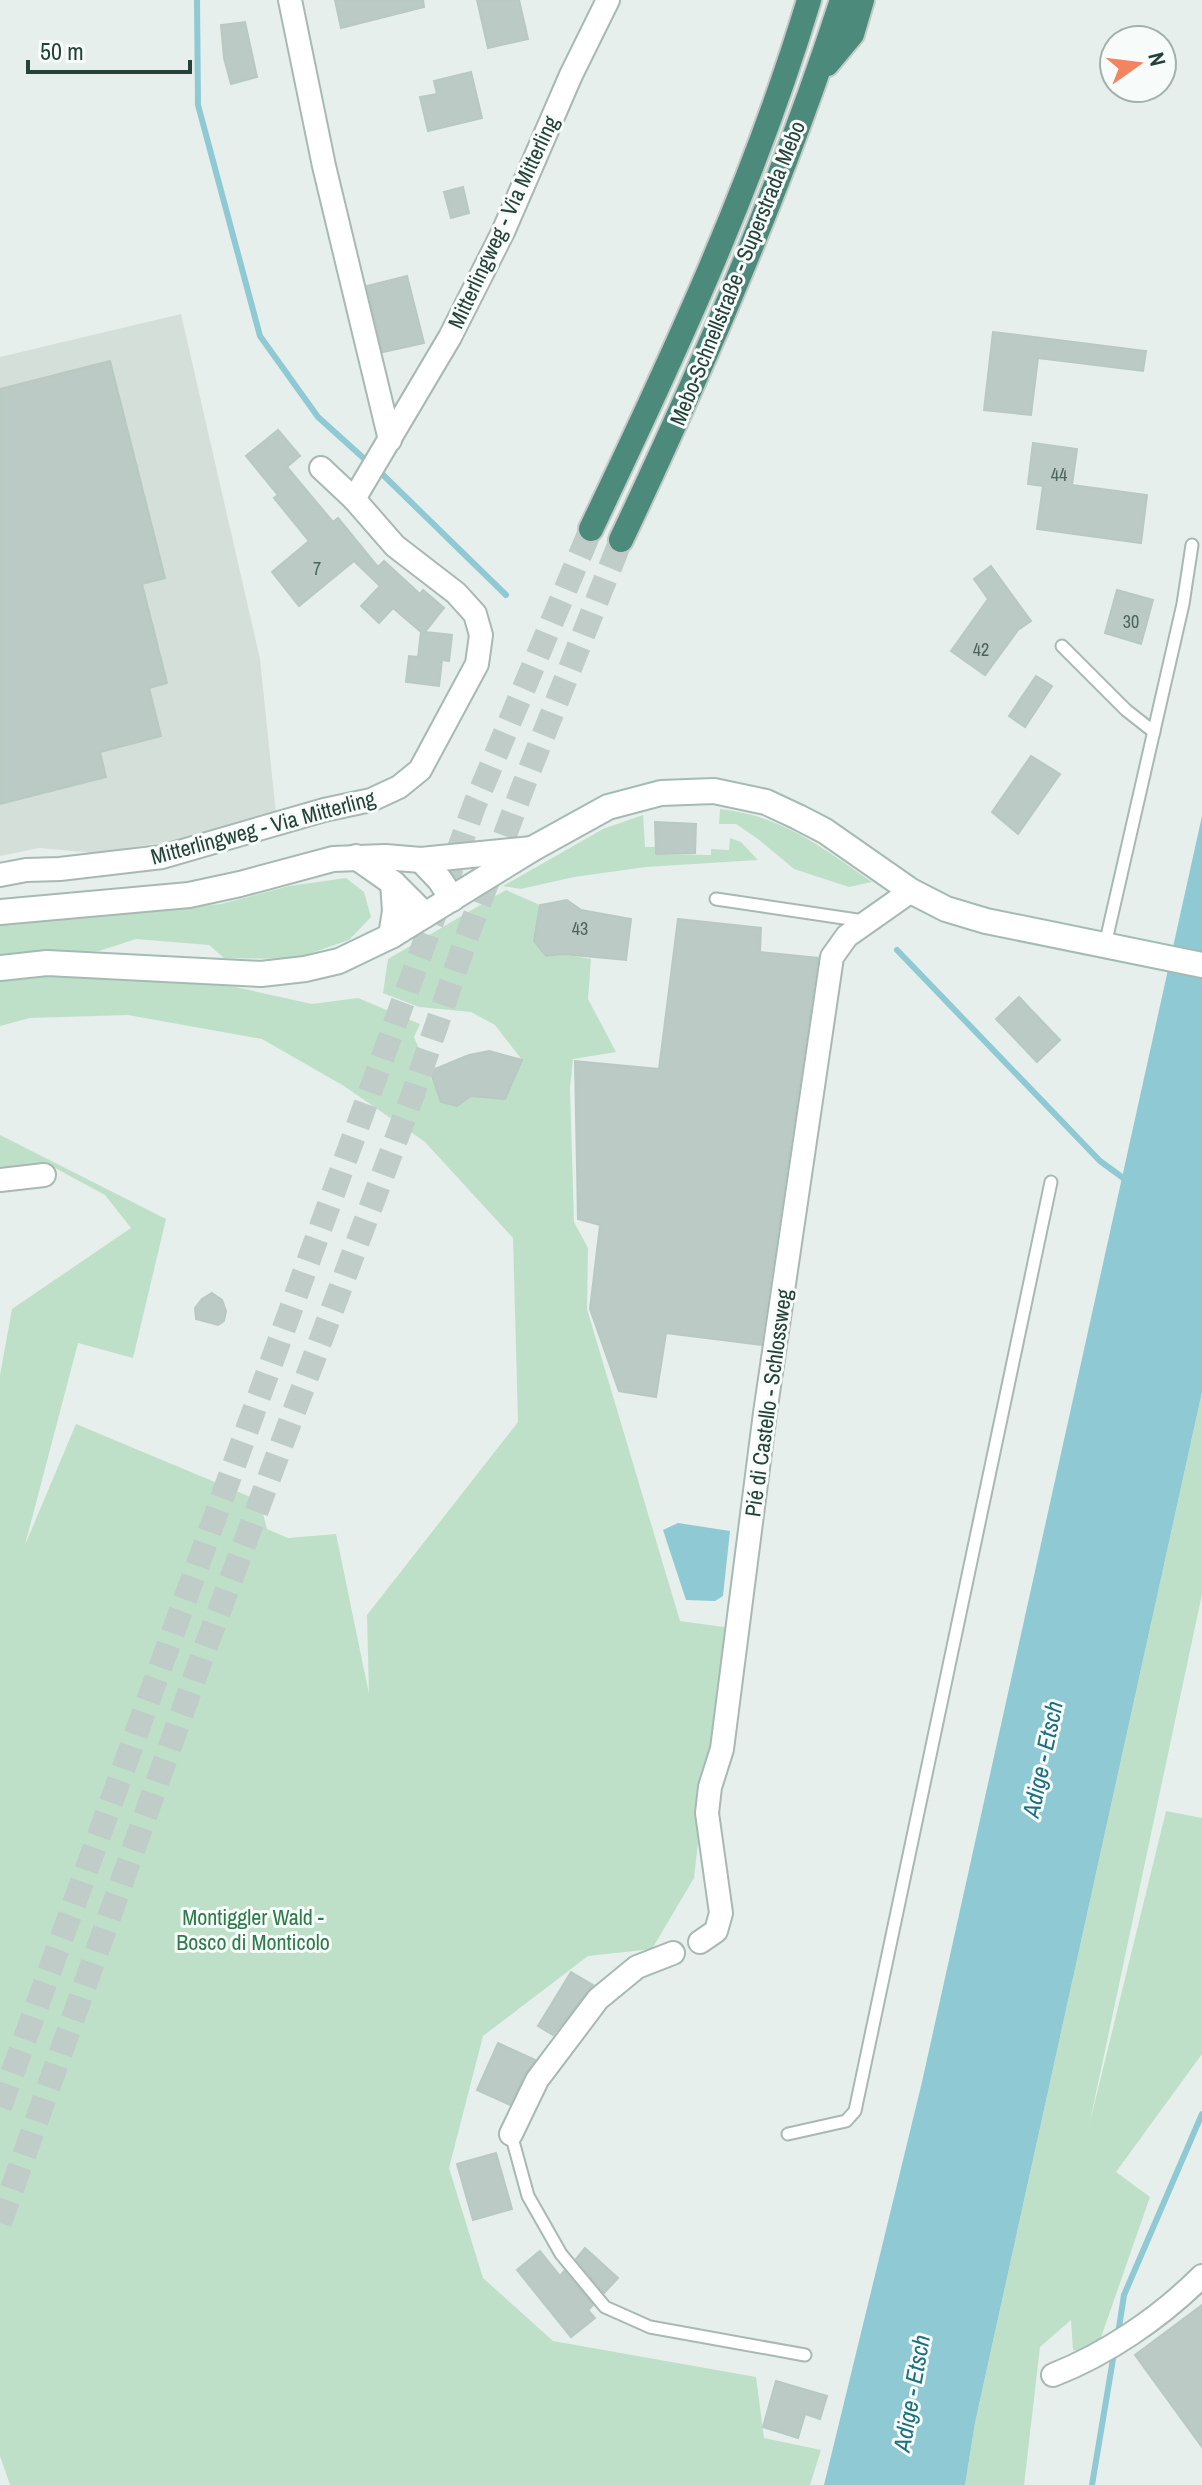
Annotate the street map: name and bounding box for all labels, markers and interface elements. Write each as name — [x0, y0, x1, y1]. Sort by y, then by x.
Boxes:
scale bar — [28, 24, 190, 74]
north arrow — [1098, 24, 1178, 104]
text: 50 m — [40, 35, 84, 67]
text: N — [1141, 49, 1174, 69]
street label: Mitterlingweg - Via Mitterling — [441, 111, 565, 333]
street label: Mebo-Schnellstraße - Superstrada Mebo — [662, 116, 812, 430]
house number: 44 — [1051, 462, 1067, 487]
house number: 7 — [313, 556, 321, 581]
house number: 30 — [1123, 609, 1139, 634]
house number: 42 — [973, 637, 989, 662]
street label: Mitterlingweg - Via Mitterling — [147, 783, 379, 871]
house number: 43 — [572, 916, 588, 941]
street label: Pié di Castello - Schlossweg — [737, 1287, 799, 1519]
water label: Adige - Etsch — [1014, 1698, 1070, 1821]
park label: Montiggler Wald - Bosco di Monticolo — [176, 1902, 330, 1957]
water label: Adige - Etsch — [885, 2332, 937, 2455]

